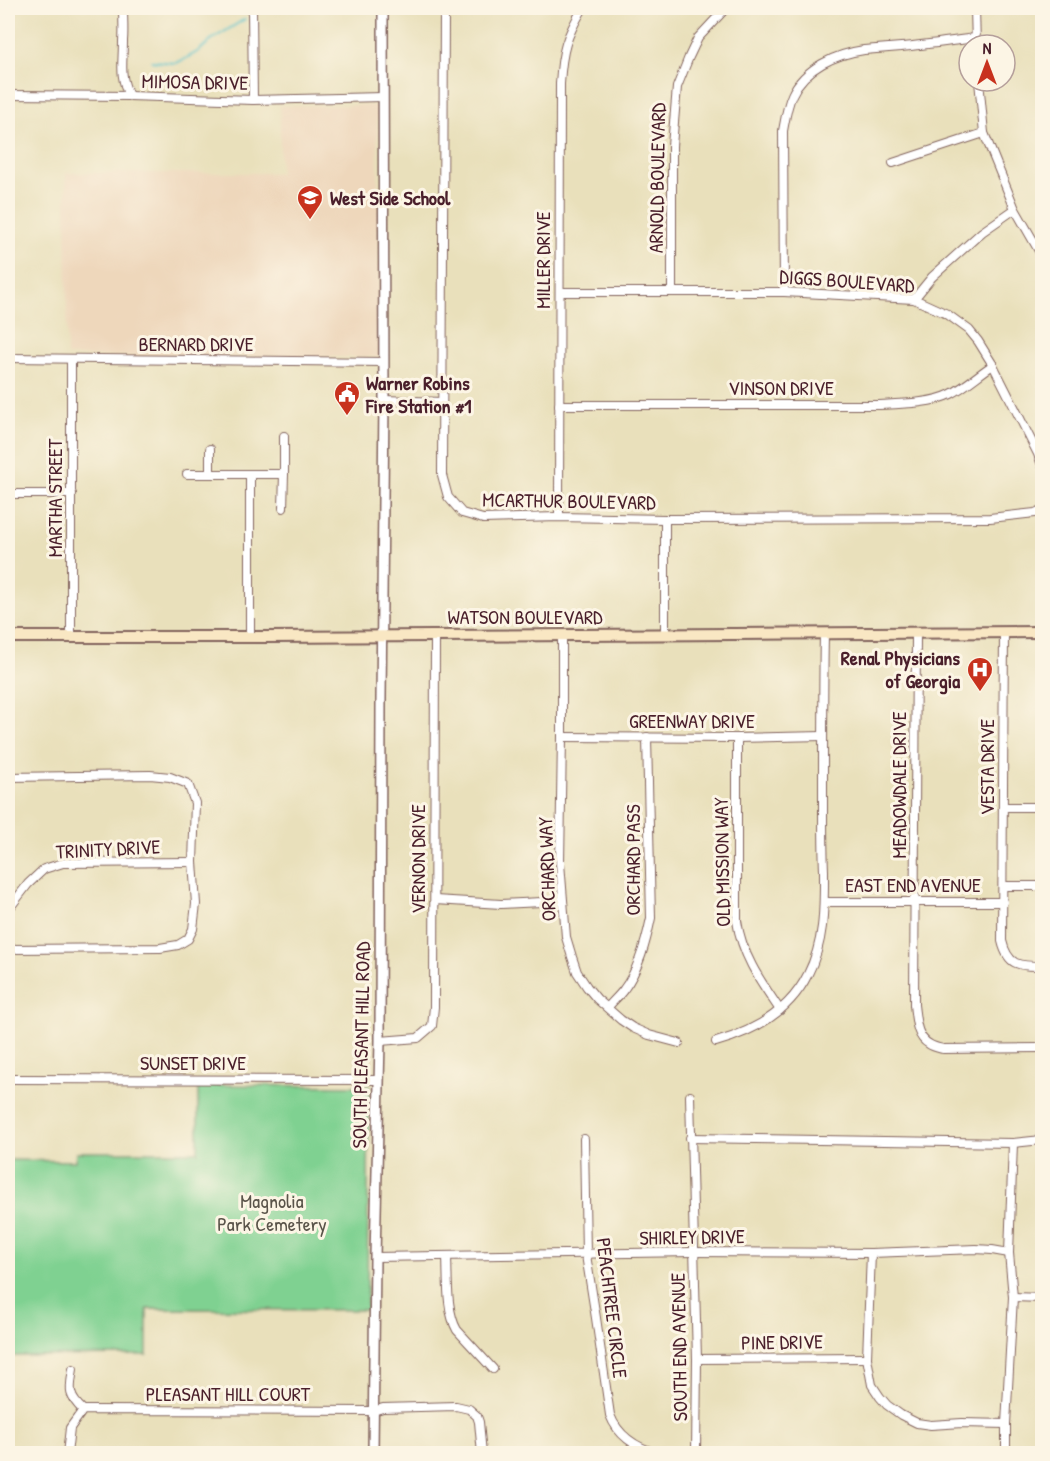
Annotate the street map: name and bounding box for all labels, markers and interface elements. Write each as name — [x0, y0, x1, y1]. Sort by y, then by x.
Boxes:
north arrow — [957, 33, 1017, 93]
text: N — [983, 37, 992, 59]
street label: MIMOSA DRIVE — [142, 67, 249, 96]
street label: ARNOLD BOULEVARD — [642, 102, 671, 253]
school or university icon: West Side School — [295, 183, 325, 221]
place label: West Side School — [330, 184, 451, 211]
street label: MILLER DRIVE — [529, 211, 556, 309]
street label: DIGGS BOULEVARD — [779, 262, 916, 299]
street label: BERNARD DRIVE — [139, 330, 254, 357]
place label: Warner Robins Fire Station #1 — [365, 369, 472, 419]
street label: VINSON DRIVE — [728, 374, 834, 401]
public building icon: Warner Robins Fire Station #1 — [332, 379, 362, 417]
street label: MARTHA STREET — [41, 438, 68, 557]
street label: MCARTHUR BOULEVARD — [482, 485, 656, 516]
street label: WATSON BOULEVARD — [447, 603, 603, 630]
place label: Renal Physicians of Georgia — [841, 644, 960, 695]
hospital icon: Renal Physicians of Georgia — [965, 655, 995, 693]
street label: GREENWAY DRIVE — [629, 707, 755, 734]
street label: MEADOWDALE DRIVE — [885, 711, 912, 858]
street label: VESTA DRIVE — [973, 719, 1000, 815]
street label: OLD MISSION WAY — [707, 797, 736, 927]
street label: VERNON DRIVE — [404, 804, 431, 914]
street label: ORCHARD PASS — [619, 804, 646, 916]
street label: ORCHARD WAY — [531, 816, 562, 922]
street label: TRINITY DRIVE — [55, 832, 161, 865]
street label: EAST END AVENUE — [845, 871, 981, 898]
street label: SOUTH PLEASANT HILL ROAD — [345, 941, 376, 1149]
street label: SUNSET DRIVE — [140, 1049, 246, 1076]
park label: Magnolia Park Cemetery — [217, 1187, 327, 1237]
street label: SHIRLEY DRIVE — [639, 1222, 745, 1251]
street label: PEACHTREE CIRCLE — [590, 1236, 635, 1380]
street label: SOUTH END AVENUE — [664, 1272, 693, 1421]
street label: PINE DRIVE — [741, 1327, 823, 1356]
street label: PLEASANT HILL COURT — [146, 1380, 311, 1407]

